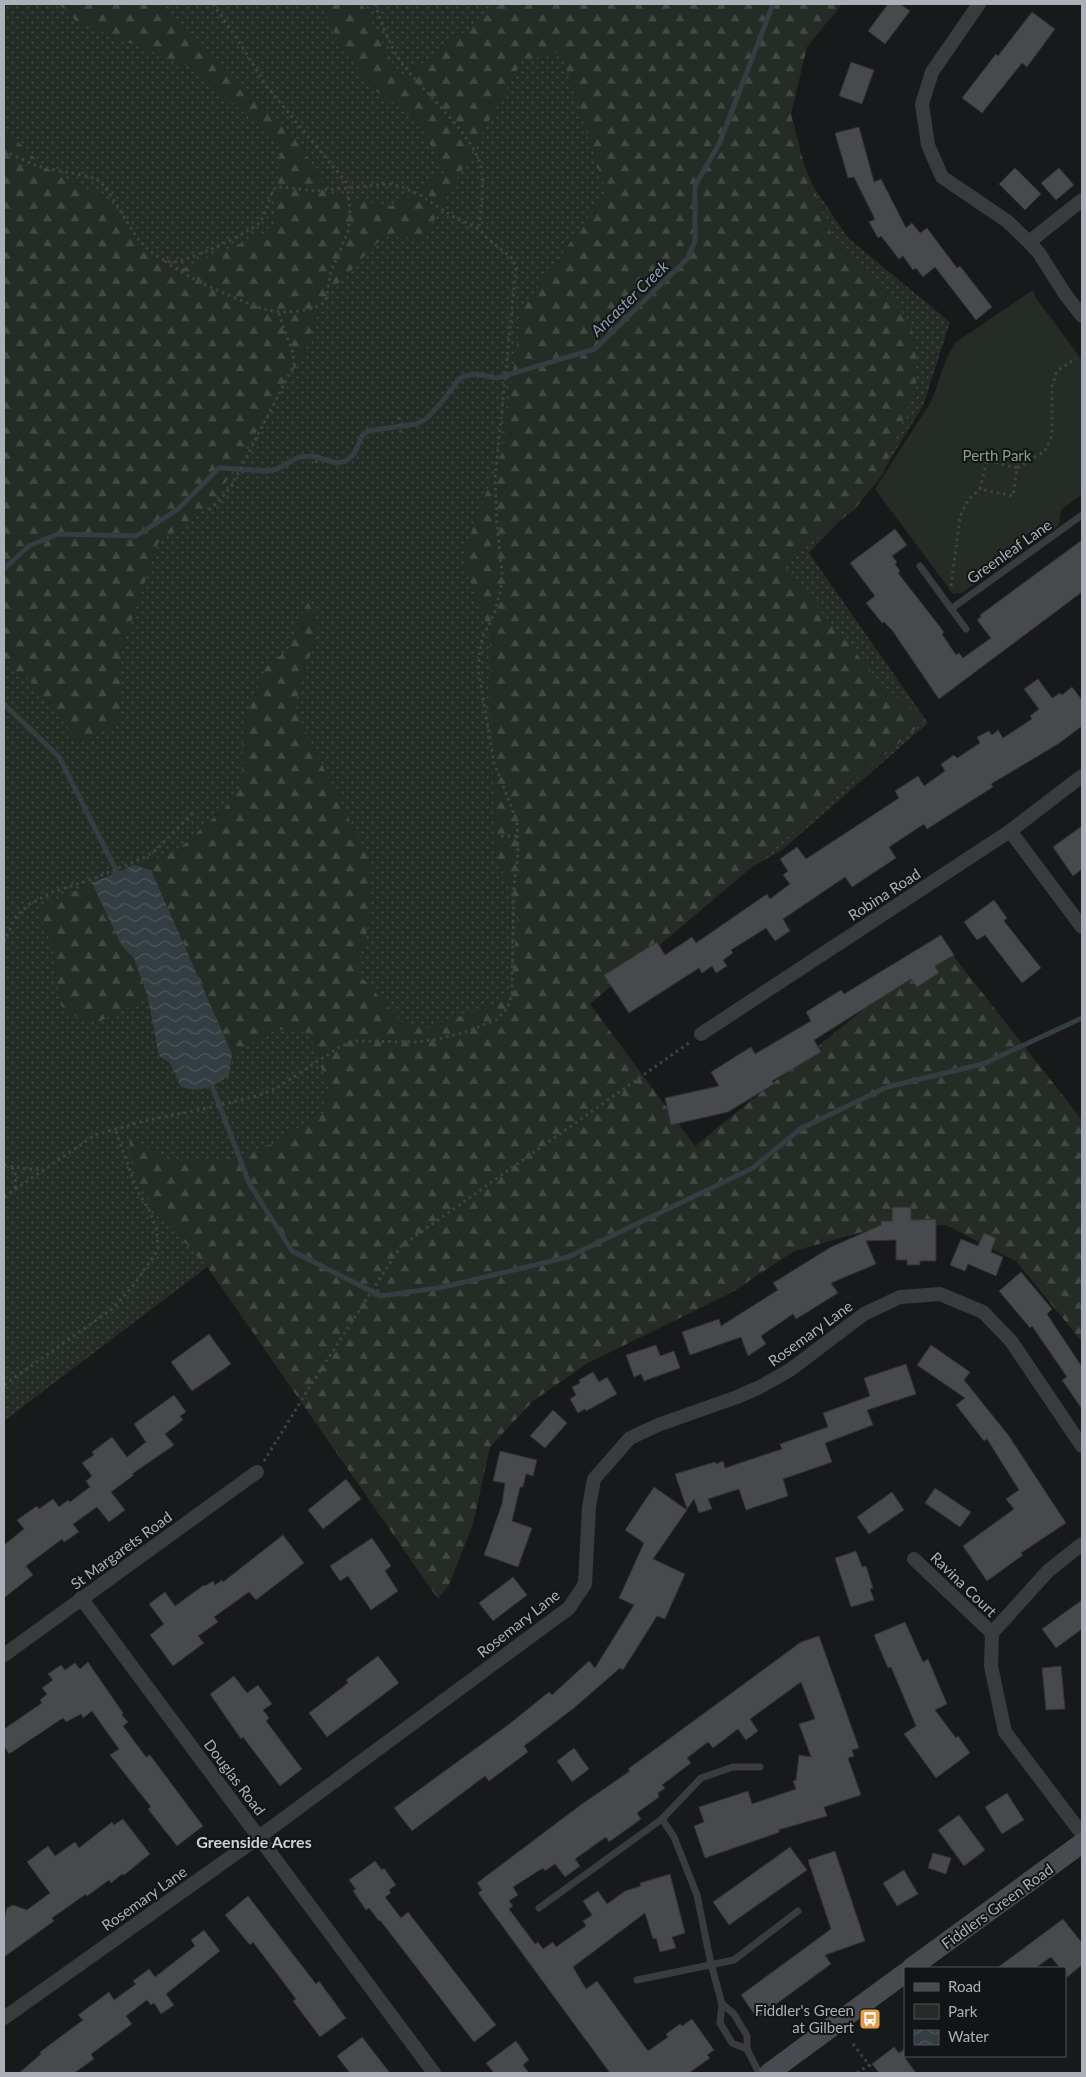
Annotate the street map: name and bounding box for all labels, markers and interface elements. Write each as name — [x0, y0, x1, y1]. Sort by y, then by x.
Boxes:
water label: Ancaster Creek — [586, 256, 672, 340]
park label: Perth Park — [963, 446, 1032, 464]
street label: Greenleaf Lane — [963, 515, 1055, 587]
street label: Robina Road — [845, 864, 923, 924]
street label: Rosemary Lane — [764, 1296, 856, 1370]
street label: St Margarets Road — [67, 1507, 175, 1593]
street label: Ravina Court — [927, 1548, 1001, 1620]
street label: Rosemary Lane — [473, 1585, 563, 1661]
street label: Douglas Road — [201, 1735, 269, 1819]
district label: Greenside Acres — [196, 1832, 312, 1851]
street label: Fiddlers Green Road — [938, 1860, 1056, 1952]
street label: Rosemary Lane — [98, 1862, 190, 1934]
legend — [904, 1967, 1066, 2057]
text: Road — [948, 1977, 981, 1995]
place label: Fiddler's Green at Gilbert — [755, 2001, 855, 2036]
text: Park — [948, 2002, 978, 2020]
bus stop icon: Fiddler's Green at Gilbert — [858, 2007, 882, 2031]
text: Water — [948, 2027, 989, 2045]

